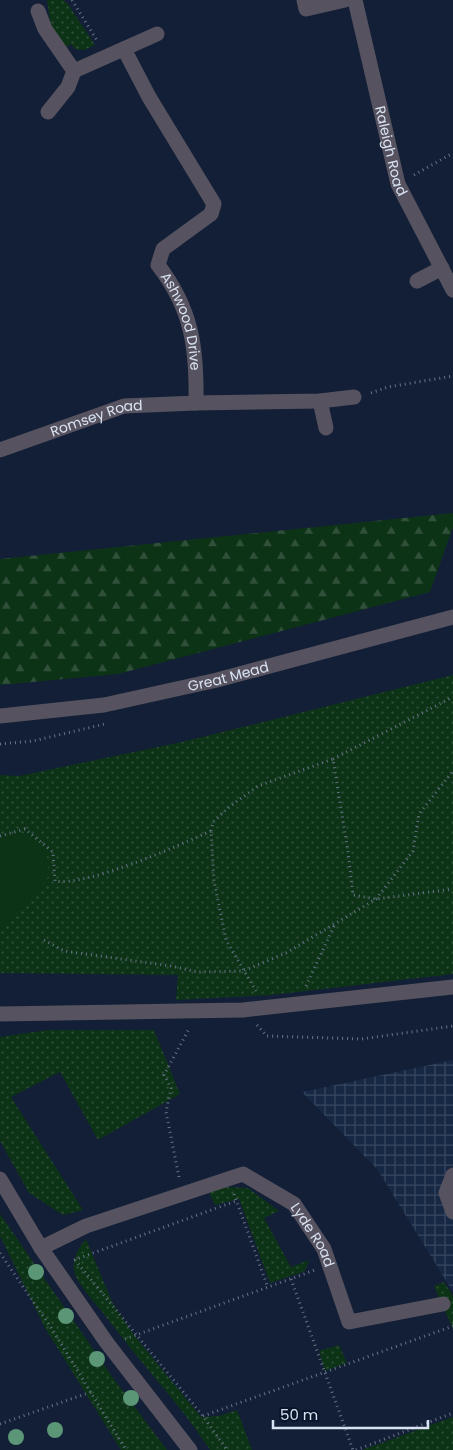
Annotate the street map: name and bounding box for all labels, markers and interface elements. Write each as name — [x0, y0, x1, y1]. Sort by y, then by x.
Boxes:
street label: Raleigh Road — [370, 104, 412, 199]
street label: Ashwood Drive — [156, 268, 206, 371]
street label: Romsey Road — [48, 395, 143, 441]
street label: Great Mead — [186, 657, 271, 696]
street label: Lyde Road — [286, 1199, 339, 1270]
scale bar — [273, 1398, 428, 1430]
text: 50 m — [280, 1404, 318, 1425]

